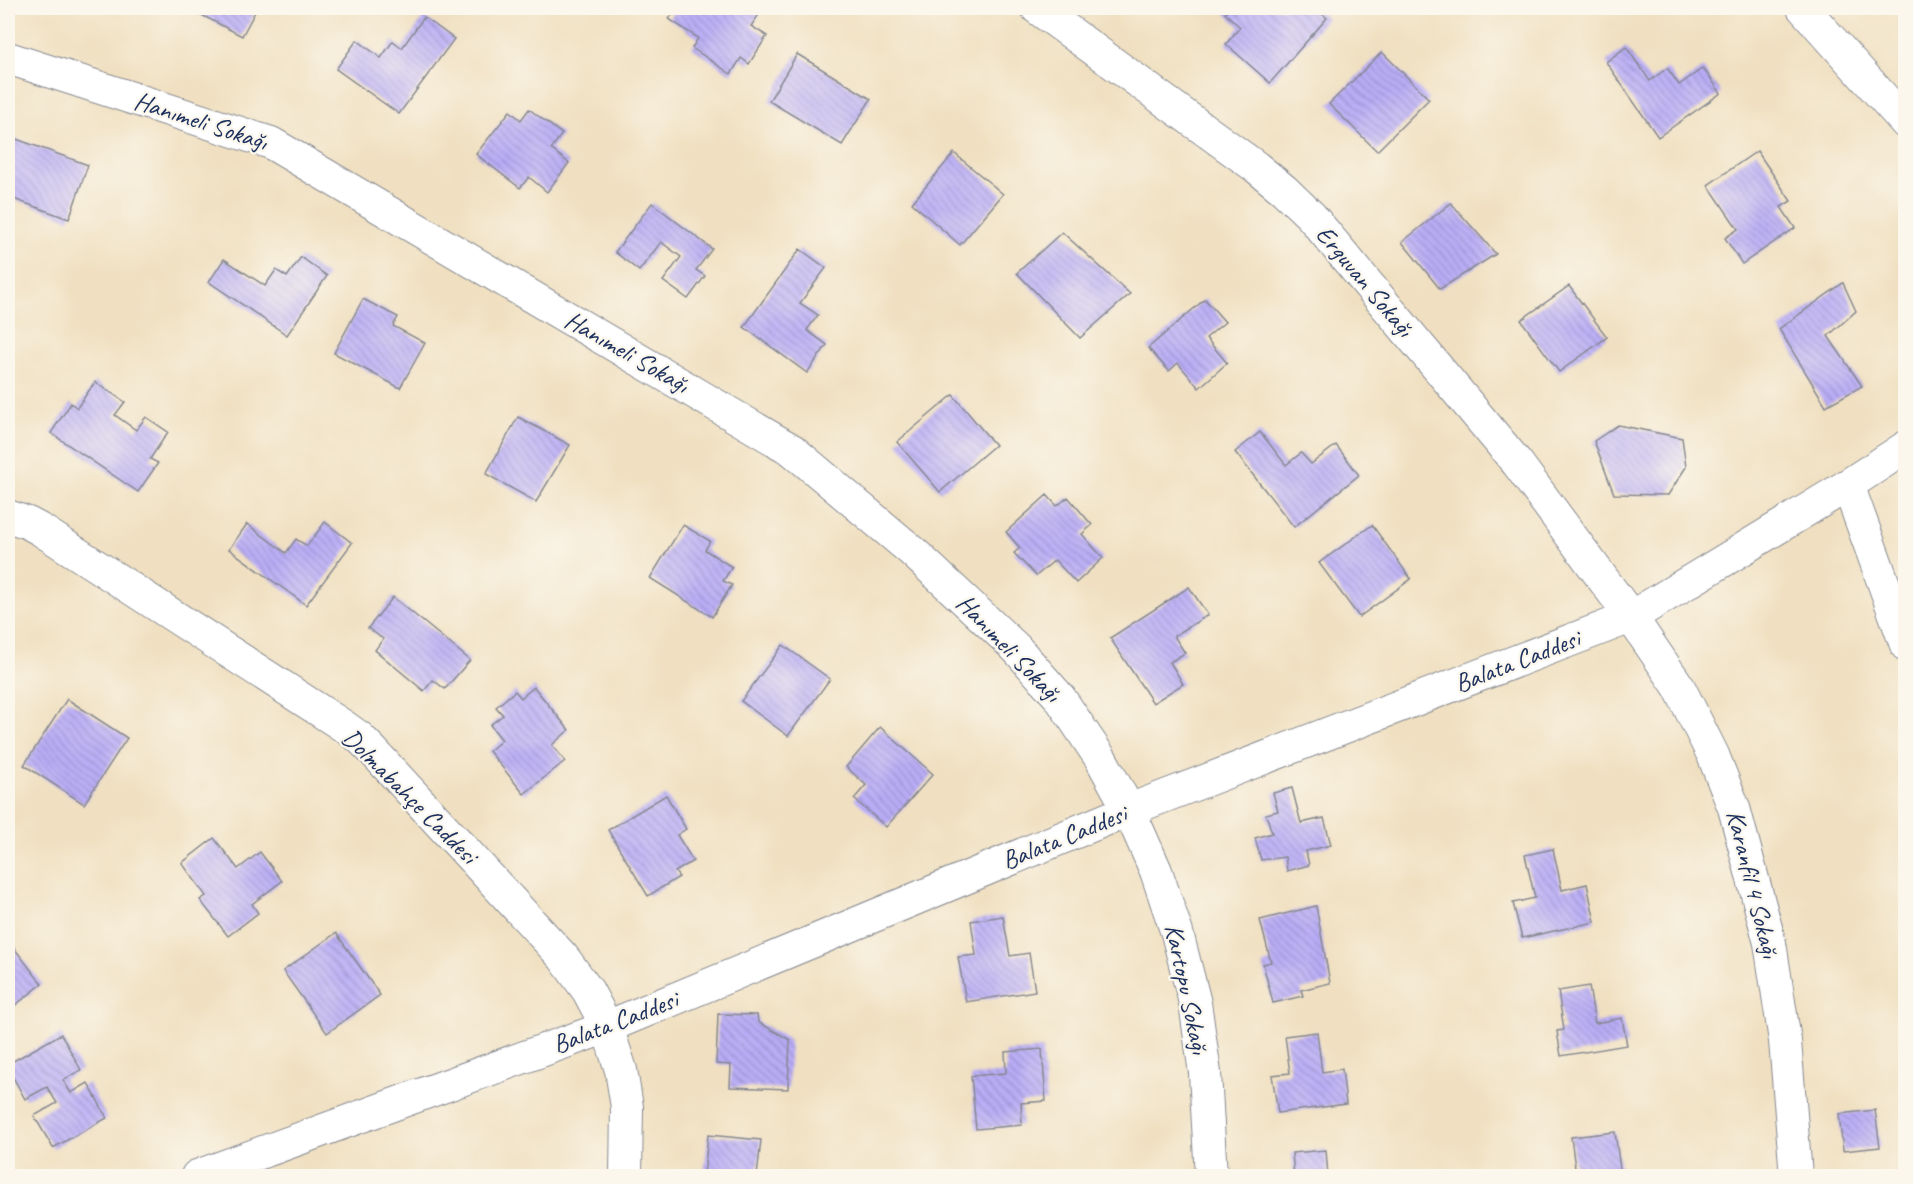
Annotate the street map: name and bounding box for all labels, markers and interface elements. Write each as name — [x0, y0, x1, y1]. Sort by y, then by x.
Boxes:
street label: Hanımeli Sokağı — [130, 84, 273, 158]
street label: Erguvan Sokağı — [1309, 218, 1422, 344]
street label: Hanımeli Sokağı — [559, 303, 696, 401]
street label: Hanımeli Sokağı — [949, 587, 1070, 710]
street label: Balata Caddesi — [1450, 621, 1587, 700]
street label: Dolmabahçe Caddesi — [335, 721, 487, 873]
street label: Balata Caddesi — [997, 796, 1134, 877]
street label: Karanfil 4 Sokağı — [1719, 807, 1788, 962]
street label: Kartopu Sokağı — [1157, 921, 1217, 1058]
street label: Balata Caddesi — [548, 982, 685, 1061]

